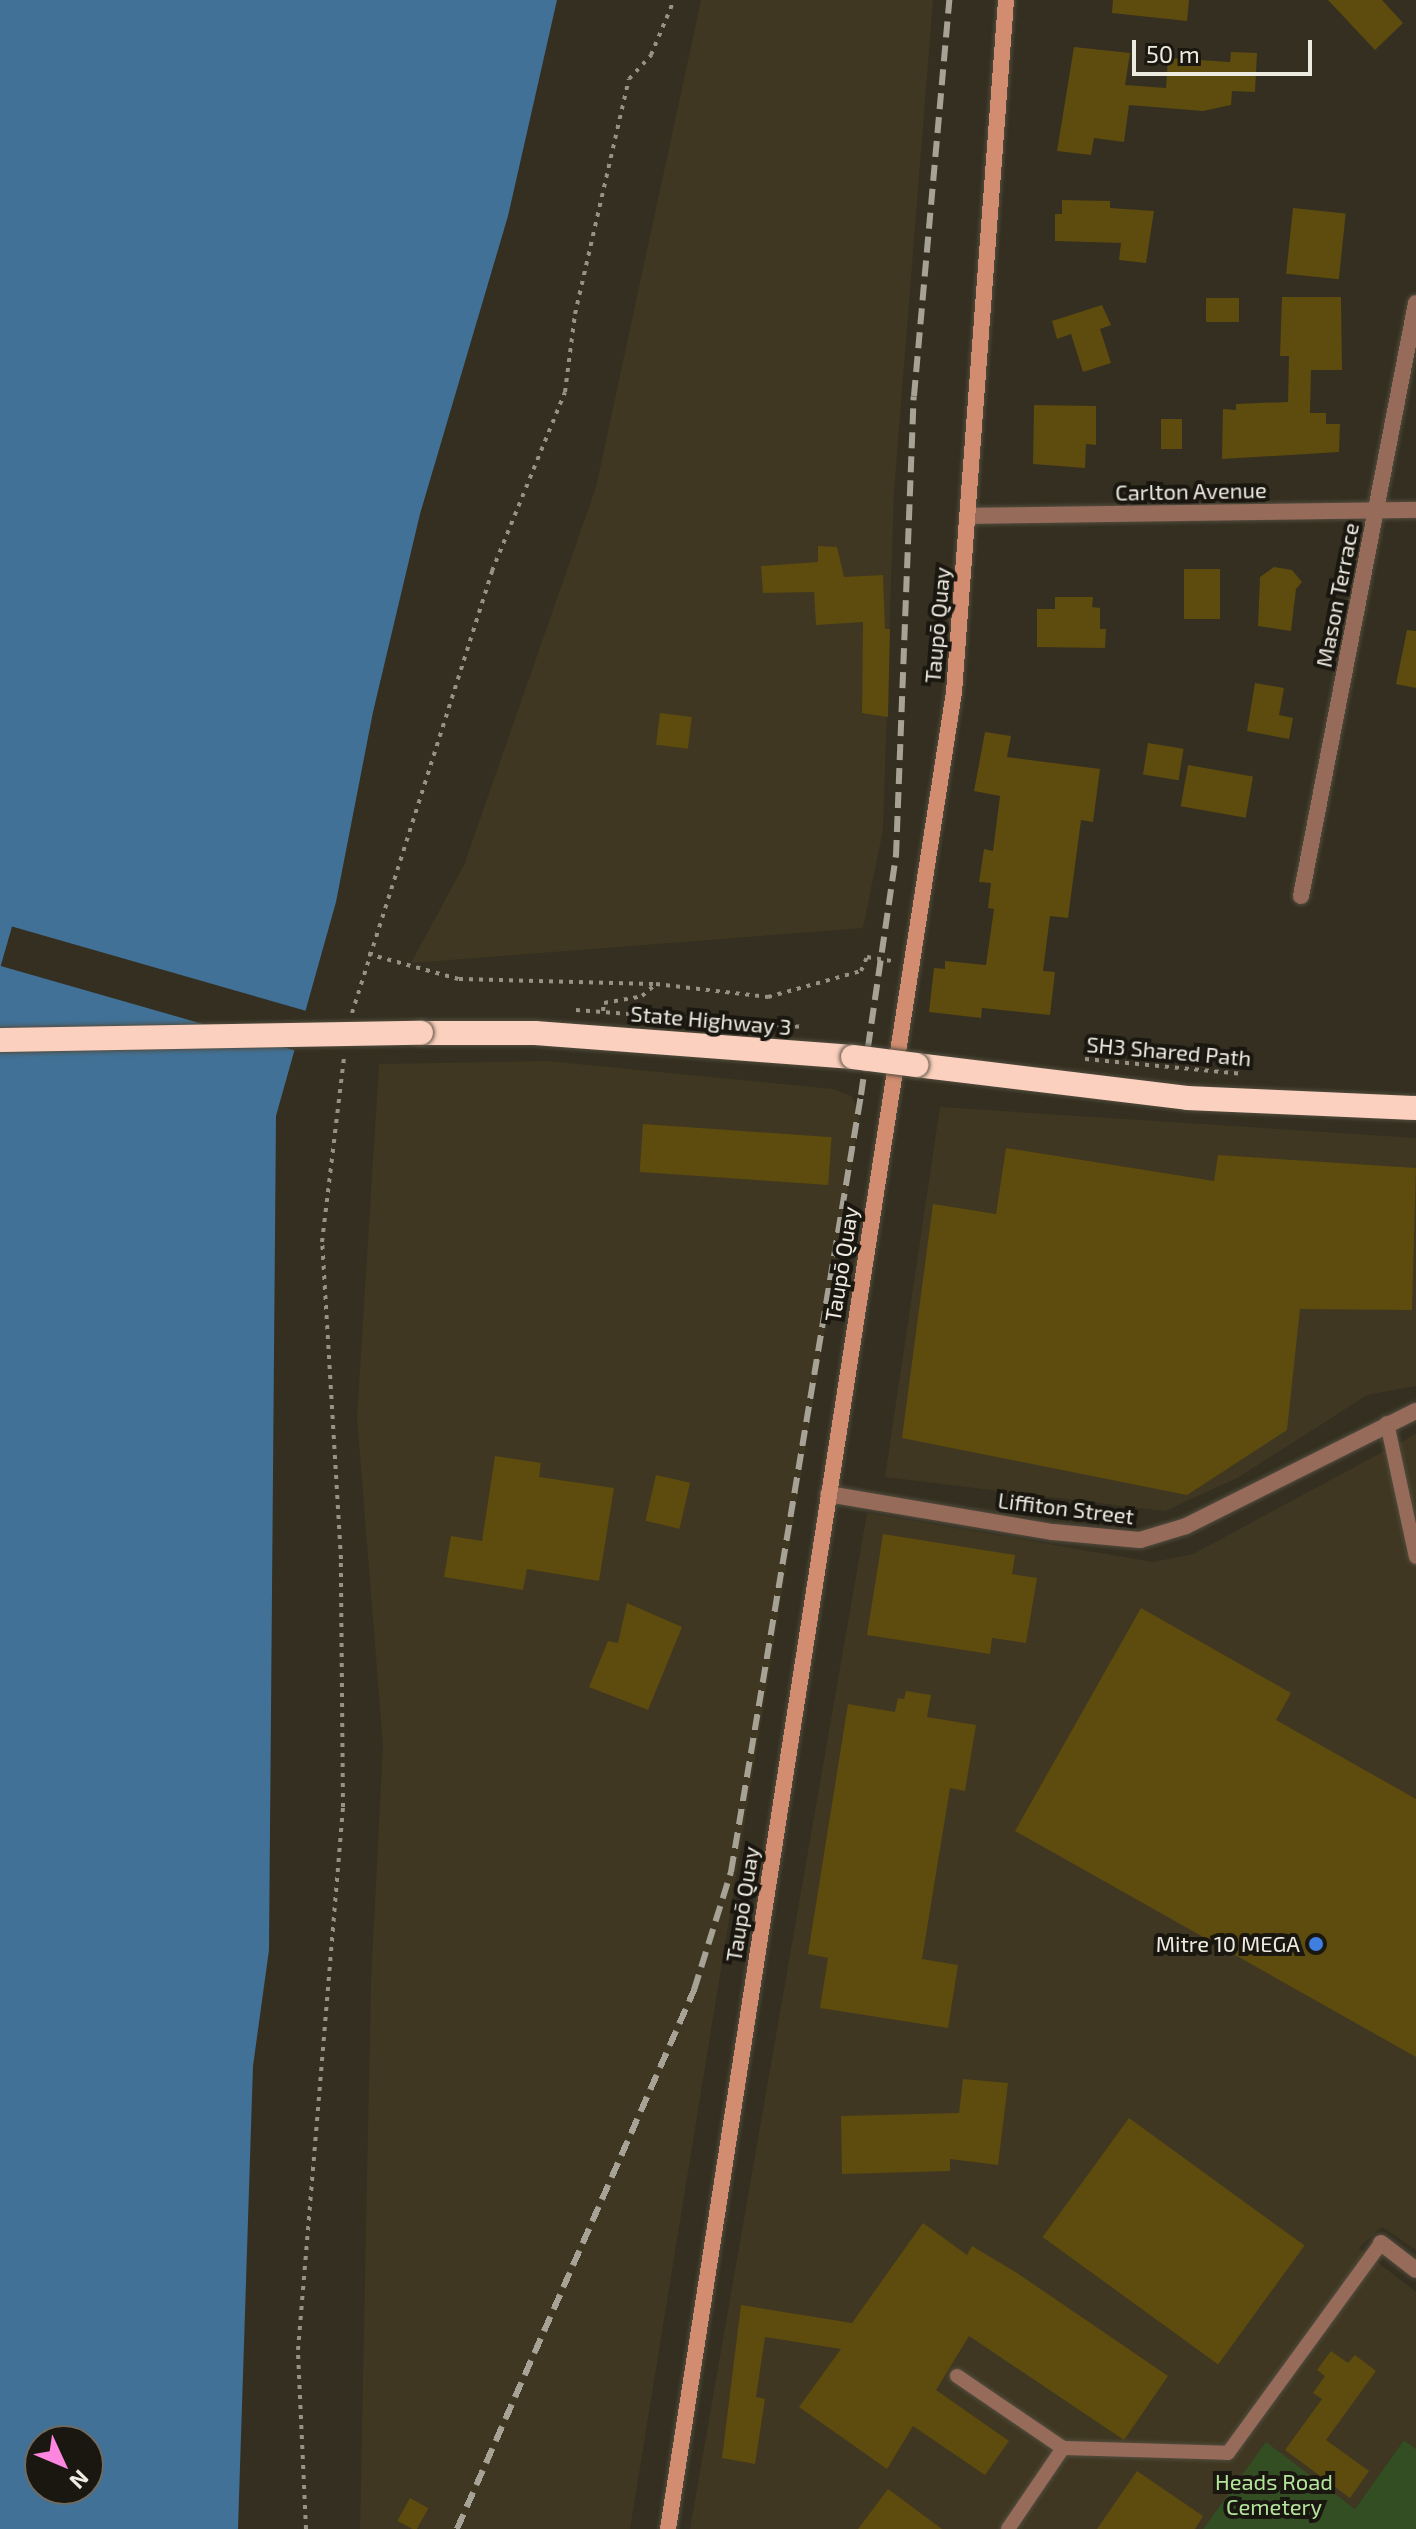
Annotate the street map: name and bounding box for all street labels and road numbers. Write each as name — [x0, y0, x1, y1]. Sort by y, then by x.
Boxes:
street label: Carlton Avenue — [1115, 476, 1267, 506]
street label: Mason Terrace — [1310, 520, 1364, 670]
street label: Taupō Quay — [919, 566, 955, 684]
street label: State Highway 3 — [629, 1000, 793, 1040]
street label: SH3 Shared Path — [1085, 1031, 1253, 1071]
street label: Taupō Quay — [819, 1204, 863, 1324]
street label: Liffiton Street — [996, 1487, 1136, 1529]
street label: Taupō Quay — [720, 1844, 764, 1964]

